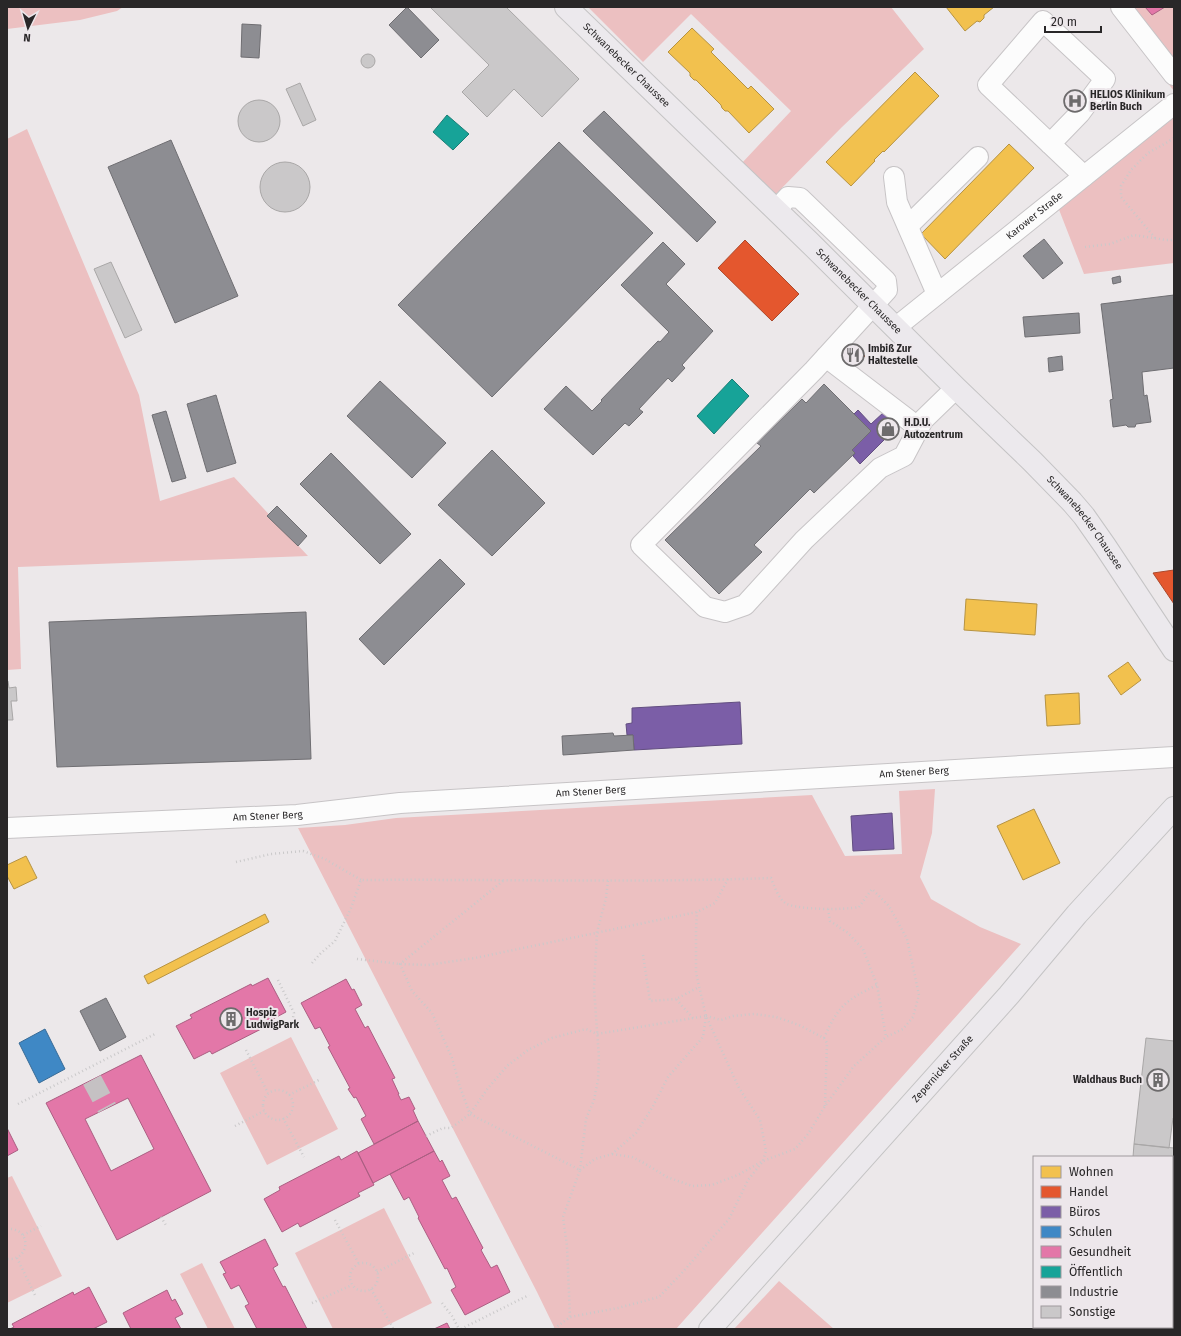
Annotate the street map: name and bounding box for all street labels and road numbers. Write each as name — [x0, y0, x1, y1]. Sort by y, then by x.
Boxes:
street label: Schwanebecker Chaussee — [581, 21, 672, 110]
street label: Karower Straße — [1004, 190, 1065, 242]
street label: Schwanebecker Chaussee — [813, 246, 904, 336]
street label: Schwanebecker Chaussee — [1044, 474, 1125, 572]
street label: Am Stener Berg — [879, 764, 950, 781]
street label: Am Stener Berg — [556, 784, 627, 800]
street label: Am Stener Berg — [233, 808, 304, 824]
street label: Zepernicker Straße — [910, 1033, 976, 1105]

